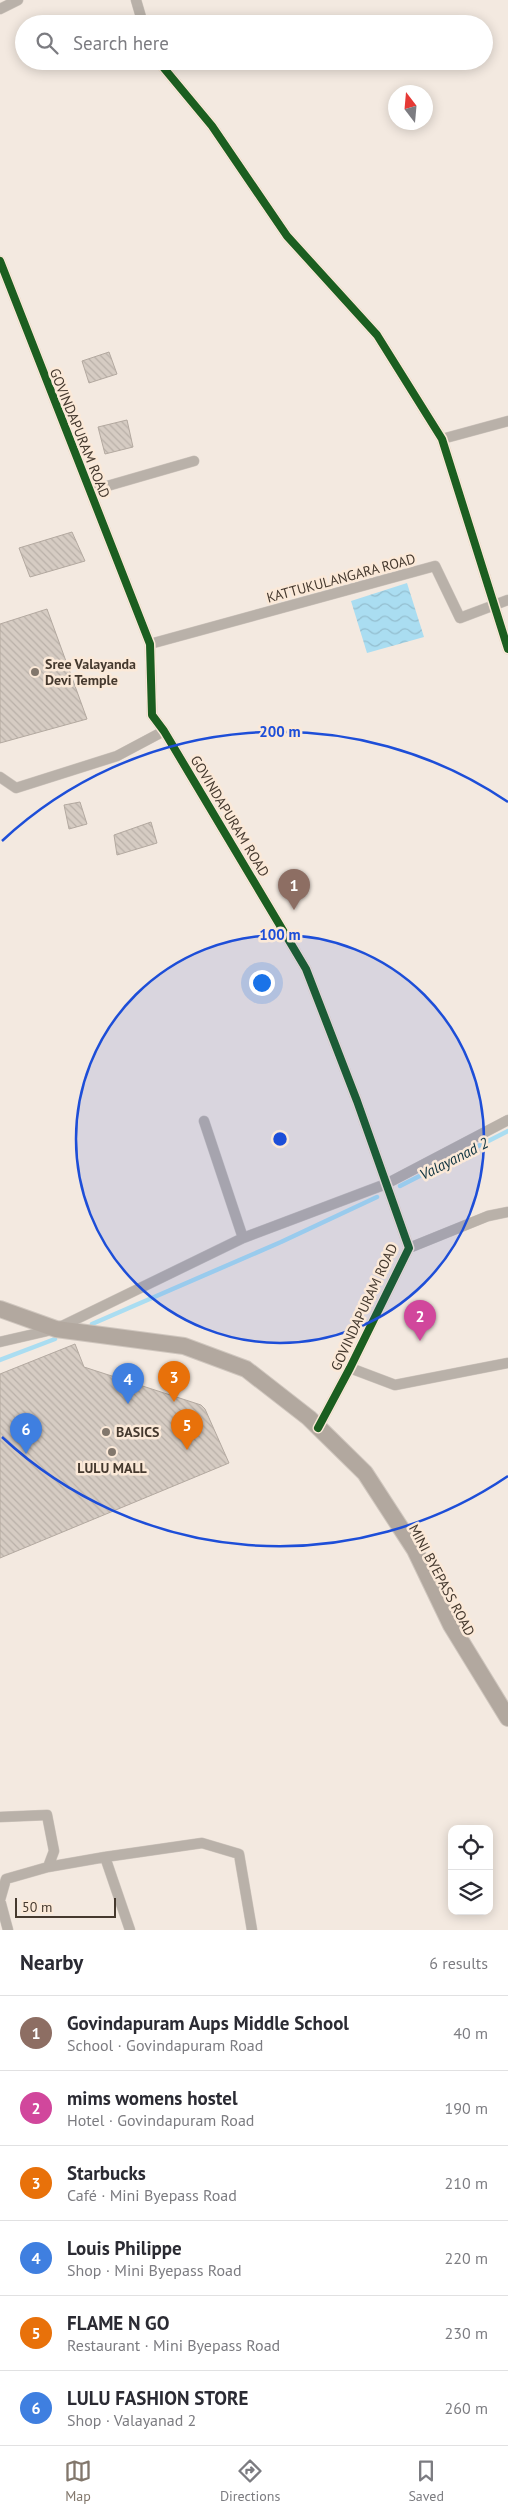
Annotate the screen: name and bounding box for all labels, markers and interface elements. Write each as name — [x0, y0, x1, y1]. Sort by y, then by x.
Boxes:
search box — [15, 15, 493, 70]
icon: search — [33, 29, 61, 57]
text: Search here — [73, 31, 169, 55]
north arrow — [388, 85, 433, 130]
street label: GOVINDAPURAM ROAD — [46, 365, 114, 501]
street label: KATTUKULANGARA ROAD — [265, 549, 417, 607]
place label: Sree Valayanda Devi Temple — [45, 655, 136, 689]
marker: Sree Valayanda Devi Temple — [29, 666, 41, 678]
text: 200 m — [259, 722, 301, 741]
street label: GOVINDAPURAM ROAD — [187, 752, 273, 880]
pin: 1 — [278, 869, 310, 910]
text: 100 m — [259, 925, 301, 944]
your location — [249, 970, 275, 996]
centre of rings — [271, 1130, 289, 1148]
water label: Valayanad 2 — [416, 1133, 491, 1184]
street label: GOVINDAPURAM ROAD — [327, 1240, 401, 1374]
pin: 2 — [404, 1300, 436, 1341]
pin: 3 — [158, 1361, 190, 1402]
pin: 4 — [112, 1363, 144, 1404]
pin: 5 — [171, 1409, 203, 1450]
pin: 6 — [10, 1413, 42, 1454]
place label: BASICS — [116, 1423, 159, 1441]
marker: BASICS — [100, 1426, 112, 1438]
marker: LULU MALL — [106, 1446, 118, 1458]
place label: LULU MALL — [77, 1459, 148, 1477]
street label: MINI BYEPASS ROAD — [405, 1521, 479, 1639]
map controls — [448, 1825, 493, 1915]
button: locate — [448, 1825, 493, 1870]
button: layers — [448, 1870, 493, 1915]
scale bar — [15, 1895, 116, 1918]
text: 50 m — [22, 1898, 52, 1916]
text: Nearby — [20, 1949, 83, 1976]
text: 6 results — [429, 1953, 488, 1973]
text: Govindapuram Aups Middle School — [67, 2011, 349, 2035]
text: 1 — [31, 2023, 41, 2043]
text: 40 m — [453, 2023, 488, 2043]
text: School · Govindapuram Road — [67, 2035, 263, 2055]
text: mims womens hostel — [67, 2086, 238, 2110]
text: 2 — [31, 2098, 41, 2118]
text: 190 m — [445, 2098, 488, 2118]
text: Hotel · Govindapuram Road — [67, 2110, 254, 2130]
text: Starbucks — [67, 2161, 146, 2185]
text: 3 — [31, 2173, 41, 2193]
text: 210 m — [445, 2173, 488, 2193]
text: Café · Mini Byepass Road — [67, 2185, 237, 2205]
text: Louis Philippe — [67, 2236, 182, 2260]
text: 4 — [31, 2248, 41, 2268]
text: 220 m — [445, 2248, 488, 2268]
text: Shop · Mini Byepass Road — [67, 2260, 242, 2280]
text: FLAME N GO — [67, 2311, 169, 2335]
text: 5 — [31, 2323, 41, 2343]
text: 230 m — [445, 2323, 488, 2343]
text: Restaurant · Mini Byepass Road — [67, 2335, 280, 2355]
text: LULU FASHION STORE — [67, 2386, 248, 2410]
text: 6 — [31, 2398, 41, 2418]
text: 260 m — [445, 2398, 488, 2418]
text: Shop · Valayanad 2 — [67, 2410, 196, 2430]
tab: Map — [64, 2457, 92, 2505]
tab: Directions — [220, 2457, 280, 2505]
tab: Saved — [408, 2457, 444, 2505]

